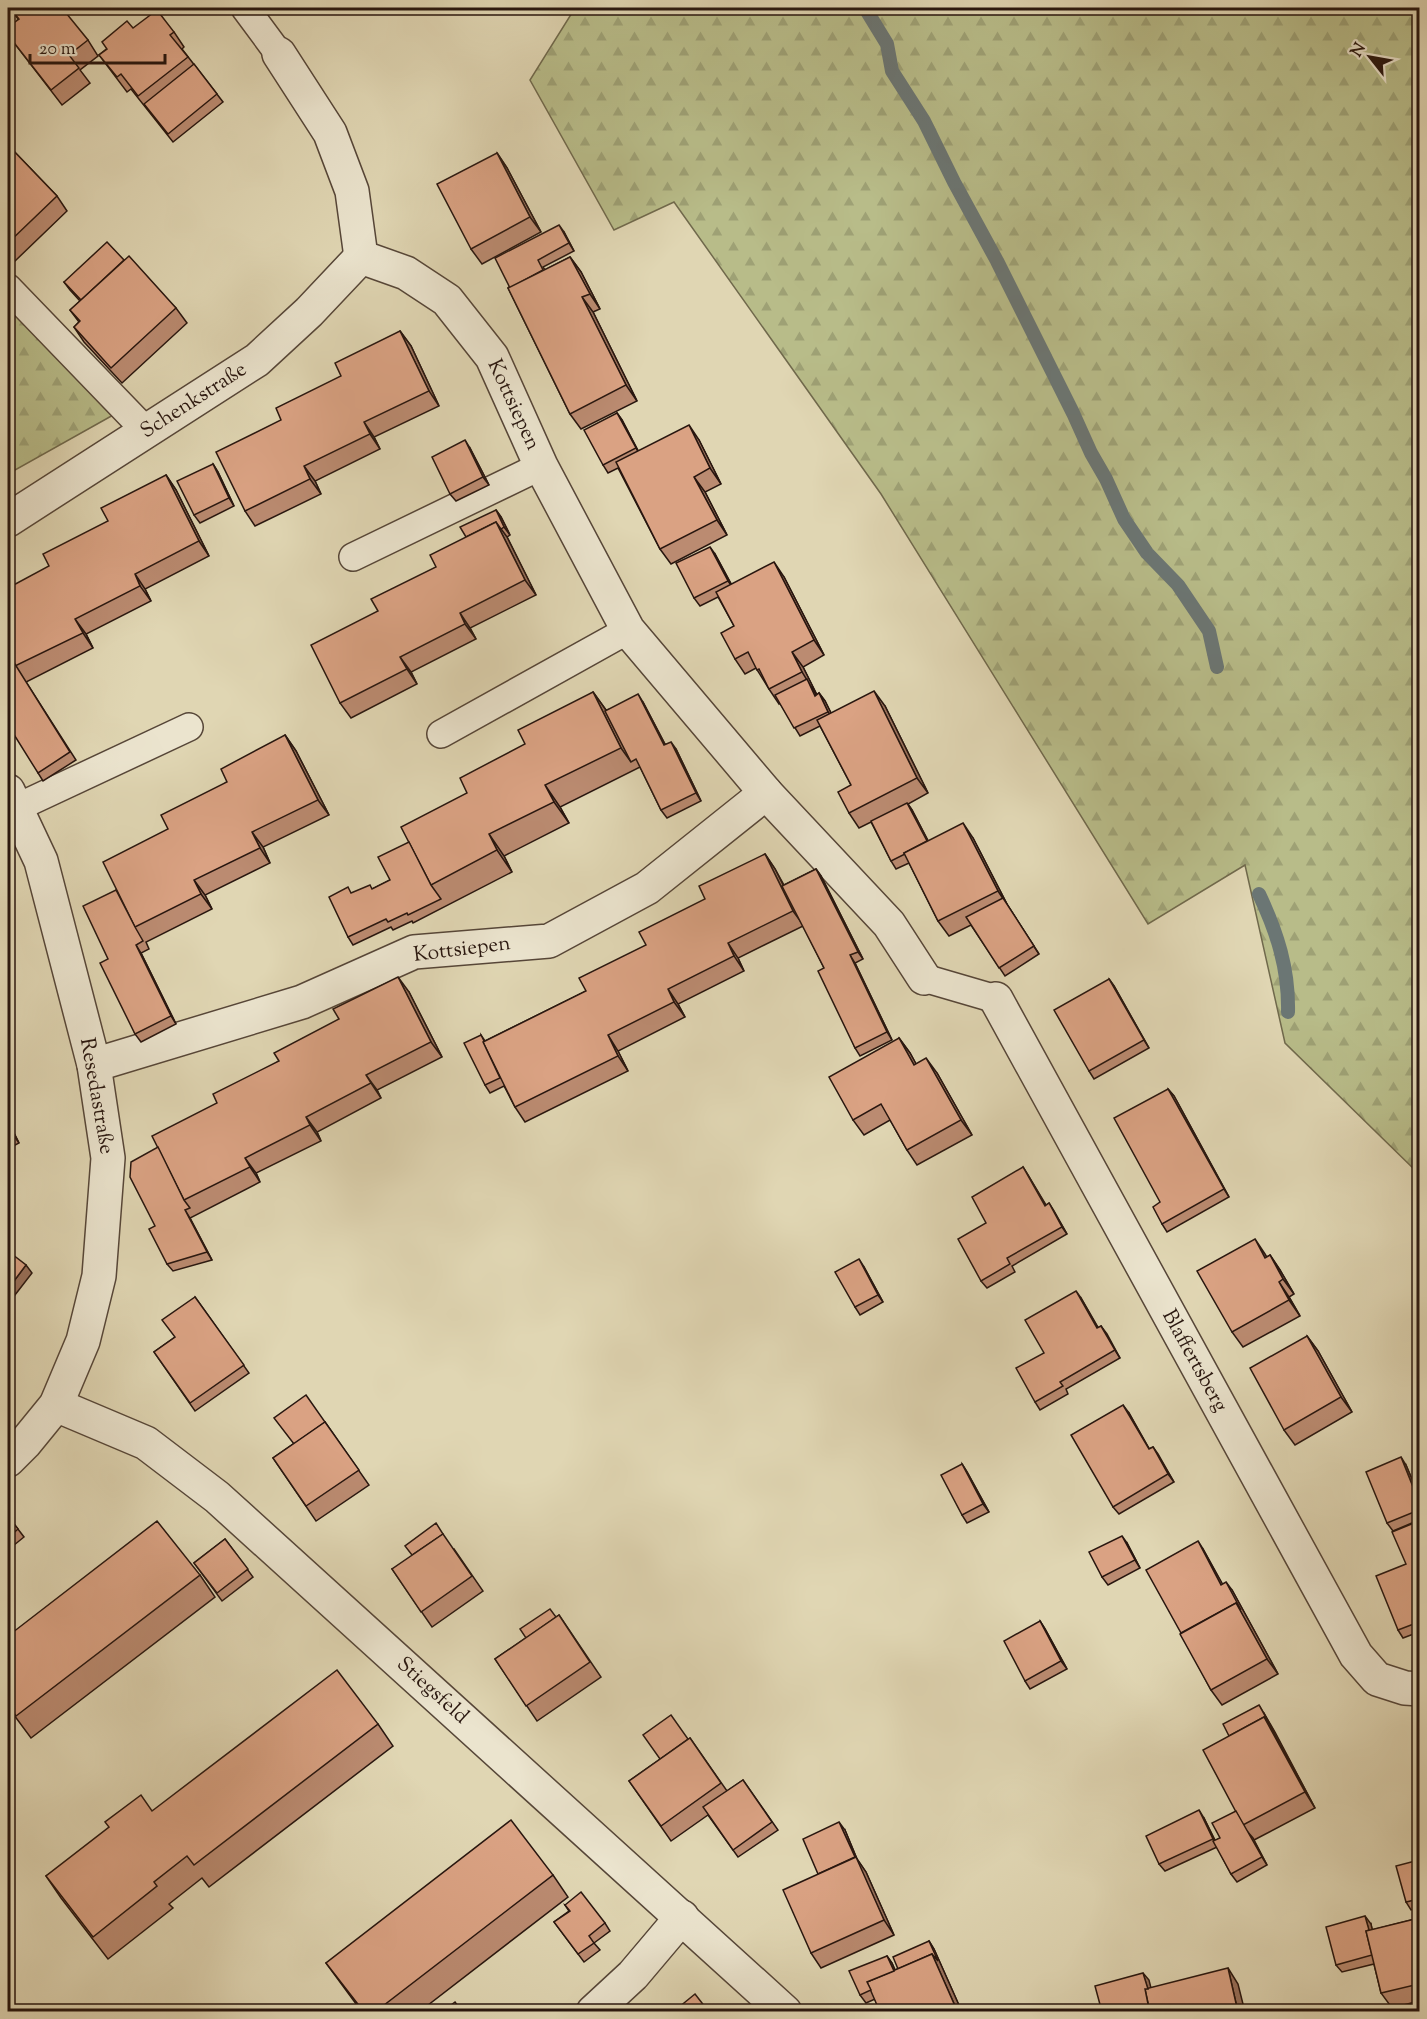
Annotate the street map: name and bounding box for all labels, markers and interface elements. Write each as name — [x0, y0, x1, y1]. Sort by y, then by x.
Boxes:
scale bar — [30, 27, 165, 65]
north arrow — [1340, 27, 1400, 87]
text: 20 m — [39, 37, 76, 63]
text: N — [1346, 39, 1373, 62]
street label: Kottsiepen — [479, 354, 547, 456]
street label: Schenkstraße — [135, 355, 253, 447]
street label: Kottsiepen — [412, 929, 512, 971]
street label: Resedastraße — [71, 1035, 121, 1157]
street label: Blaffertsberg — [1153, 1304, 1235, 1418]
street label: Stiegsfeld — [389, 1650, 475, 1732]

